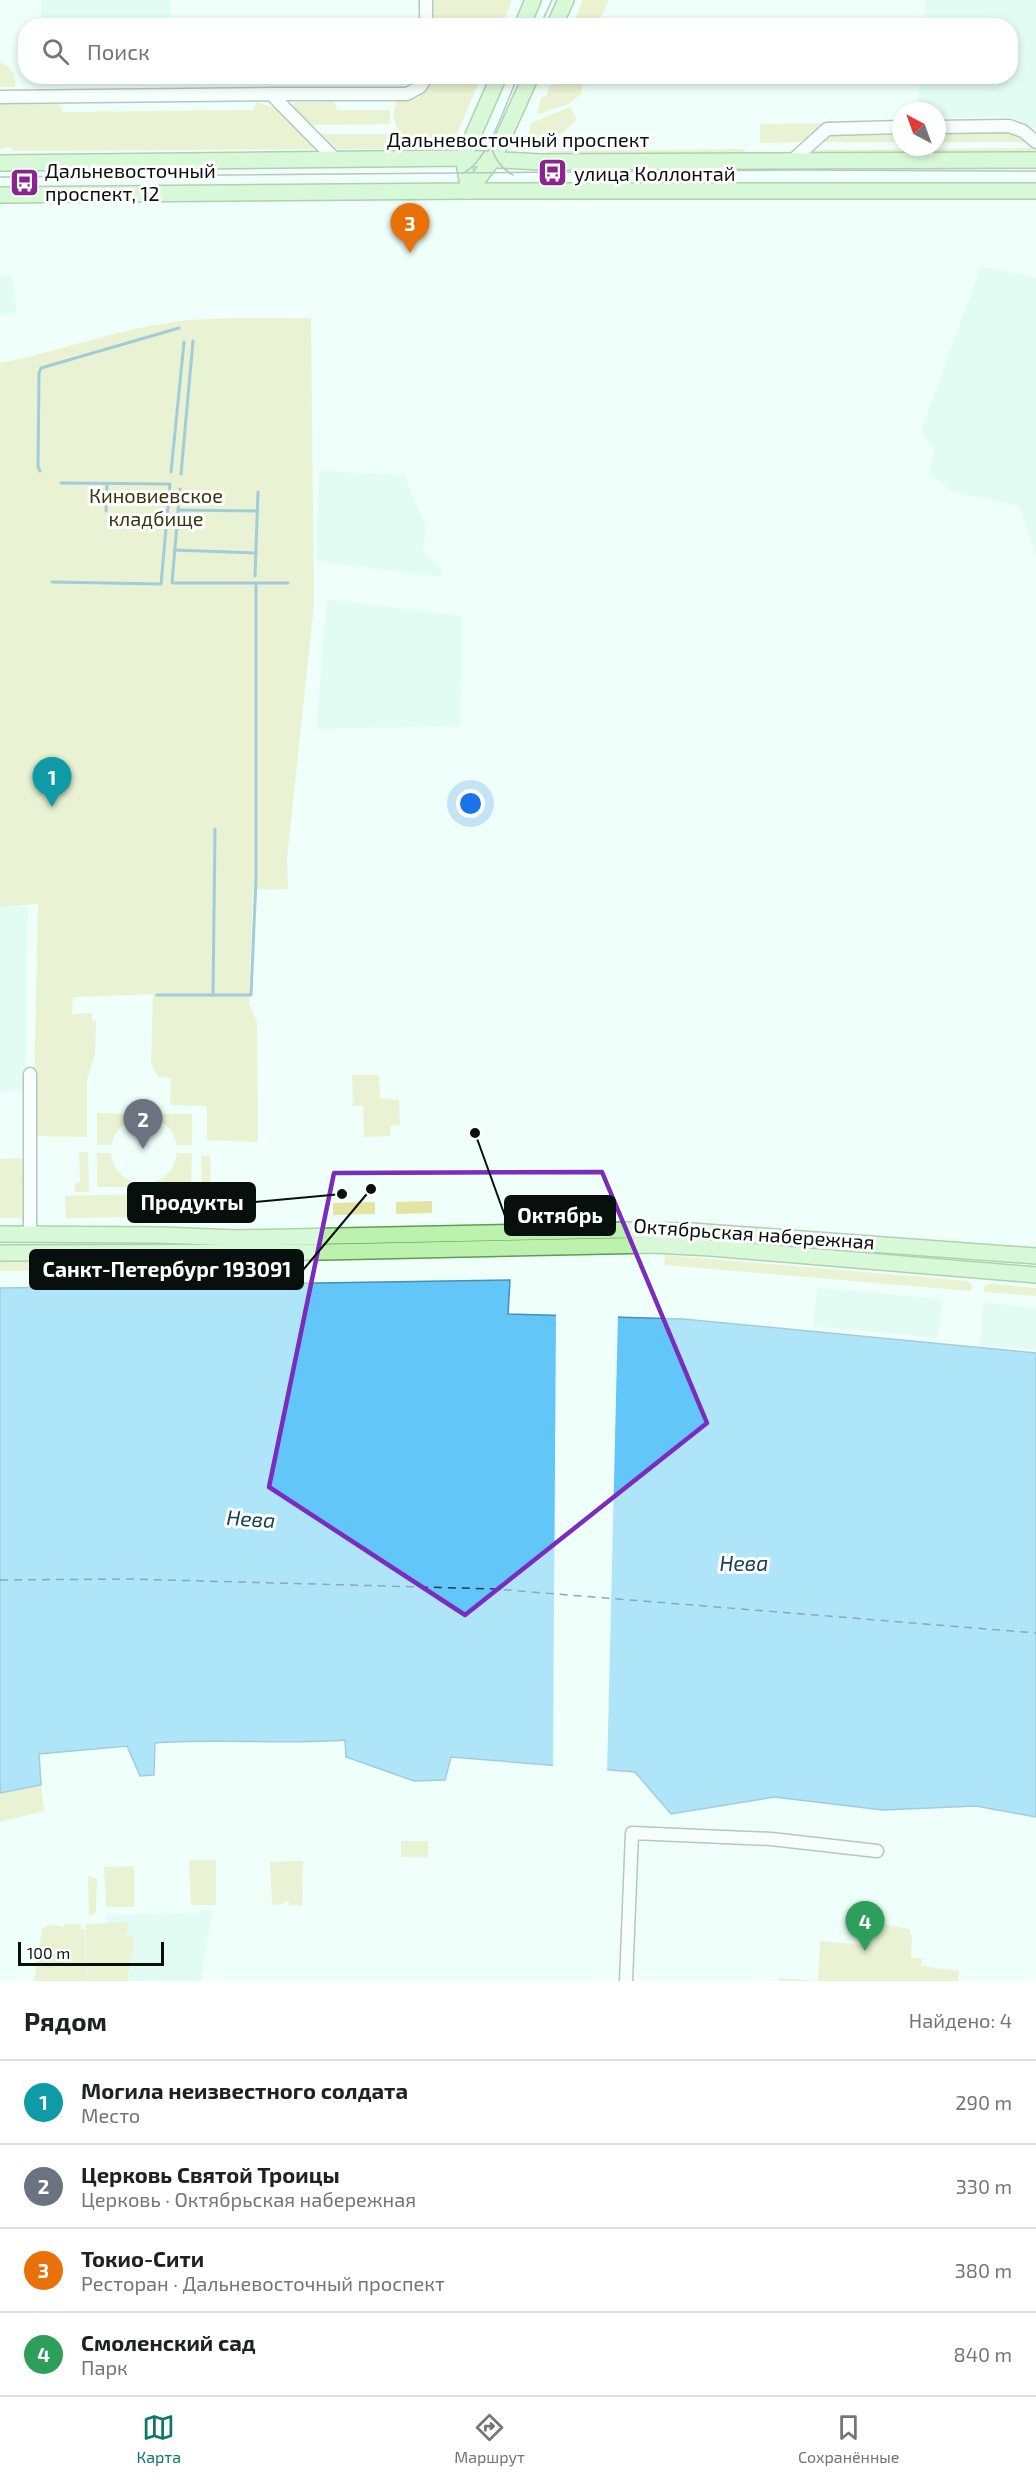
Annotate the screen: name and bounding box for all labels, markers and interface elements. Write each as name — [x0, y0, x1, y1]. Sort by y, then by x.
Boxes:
search box — [18, 18, 1018, 84]
icon: search — [39, 35, 72, 68]
text: Поиск — [87, 38, 150, 64]
north arrow — [892, 102, 946, 156]
street label: Дальневосточный проспект — [387, 127, 649, 151]
bus stop icon: улица Коллонтай — [537, 157, 569, 189]
place label: Дальневосточный проспект, 12 — [45, 158, 216, 205]
place label: улица Коллонтай — [574, 161, 736, 186]
bus stop icon: Дальневосточный проспект, 12 — [8, 166, 40, 198]
pin: 3 — [390, 204, 430, 253]
park label: Киновиевское кладбище — [89, 483, 223, 530]
pin: 1 — [32, 758, 72, 807]
your location — [456, 789, 485, 818]
pin: 2 — [124, 1100, 162, 1149]
callout: Продукты — [128, 1183, 255, 1222]
text: Продукты — [140, 1189, 244, 1214]
callout: Октябрь — [505, 1196, 615, 1235]
text: Октябрь — [517, 1202, 603, 1227]
street label: Октябрьская набережная — [633, 1213, 875, 1253]
callout: Санкт-Петербург 193091 — [30, 1250, 303, 1289]
text: Санкт-Петербург 193091 — [43, 1256, 291, 1281]
water label: Нева — [226, 1504, 276, 1532]
water label: Нева — [720, 1550, 768, 1575]
pin: 4 — [846, 1902, 884, 1951]
scale bar — [18, 1939, 164, 1966]
text: 100 m — [27, 1943, 70, 1962]
text: Рядом — [24, 2005, 107, 2036]
text: Найдено: 4 — [909, 2008, 1012, 2032]
text: Могила неизвестного солдата — [81, 2077, 408, 2103]
text: 1 — [39, 2090, 48, 2114]
text: 290 m — [955, 2090, 1012, 2114]
text: Место — [81, 2103, 140, 2127]
text: Церковь Святой Троицы — [81, 2161, 340, 2187]
text: 2 — [38, 2174, 49, 2198]
text: 330 m — [956, 2174, 1012, 2198]
text: Церковь · Октябрьская набережная — [81, 2187, 416, 2211]
text: Токио-Сити — [81, 2245, 204, 2271]
text: 3 — [38, 2258, 49, 2282]
text: 380 m — [955, 2258, 1012, 2282]
text: Ресторан · Дальневосточный проспект — [81, 2271, 445, 2295]
text: Смоленский сад — [81, 2329, 256, 2355]
text: 4 — [37, 2342, 50, 2366]
text: 840 m — [954, 2342, 1012, 2366]
text: Парк — [81, 2355, 128, 2379]
tab: Карта — [137, 2411, 181, 2466]
tab: Маршрут — [454, 2411, 525, 2466]
tab: Сохранённые — [798, 2411, 899, 2466]

